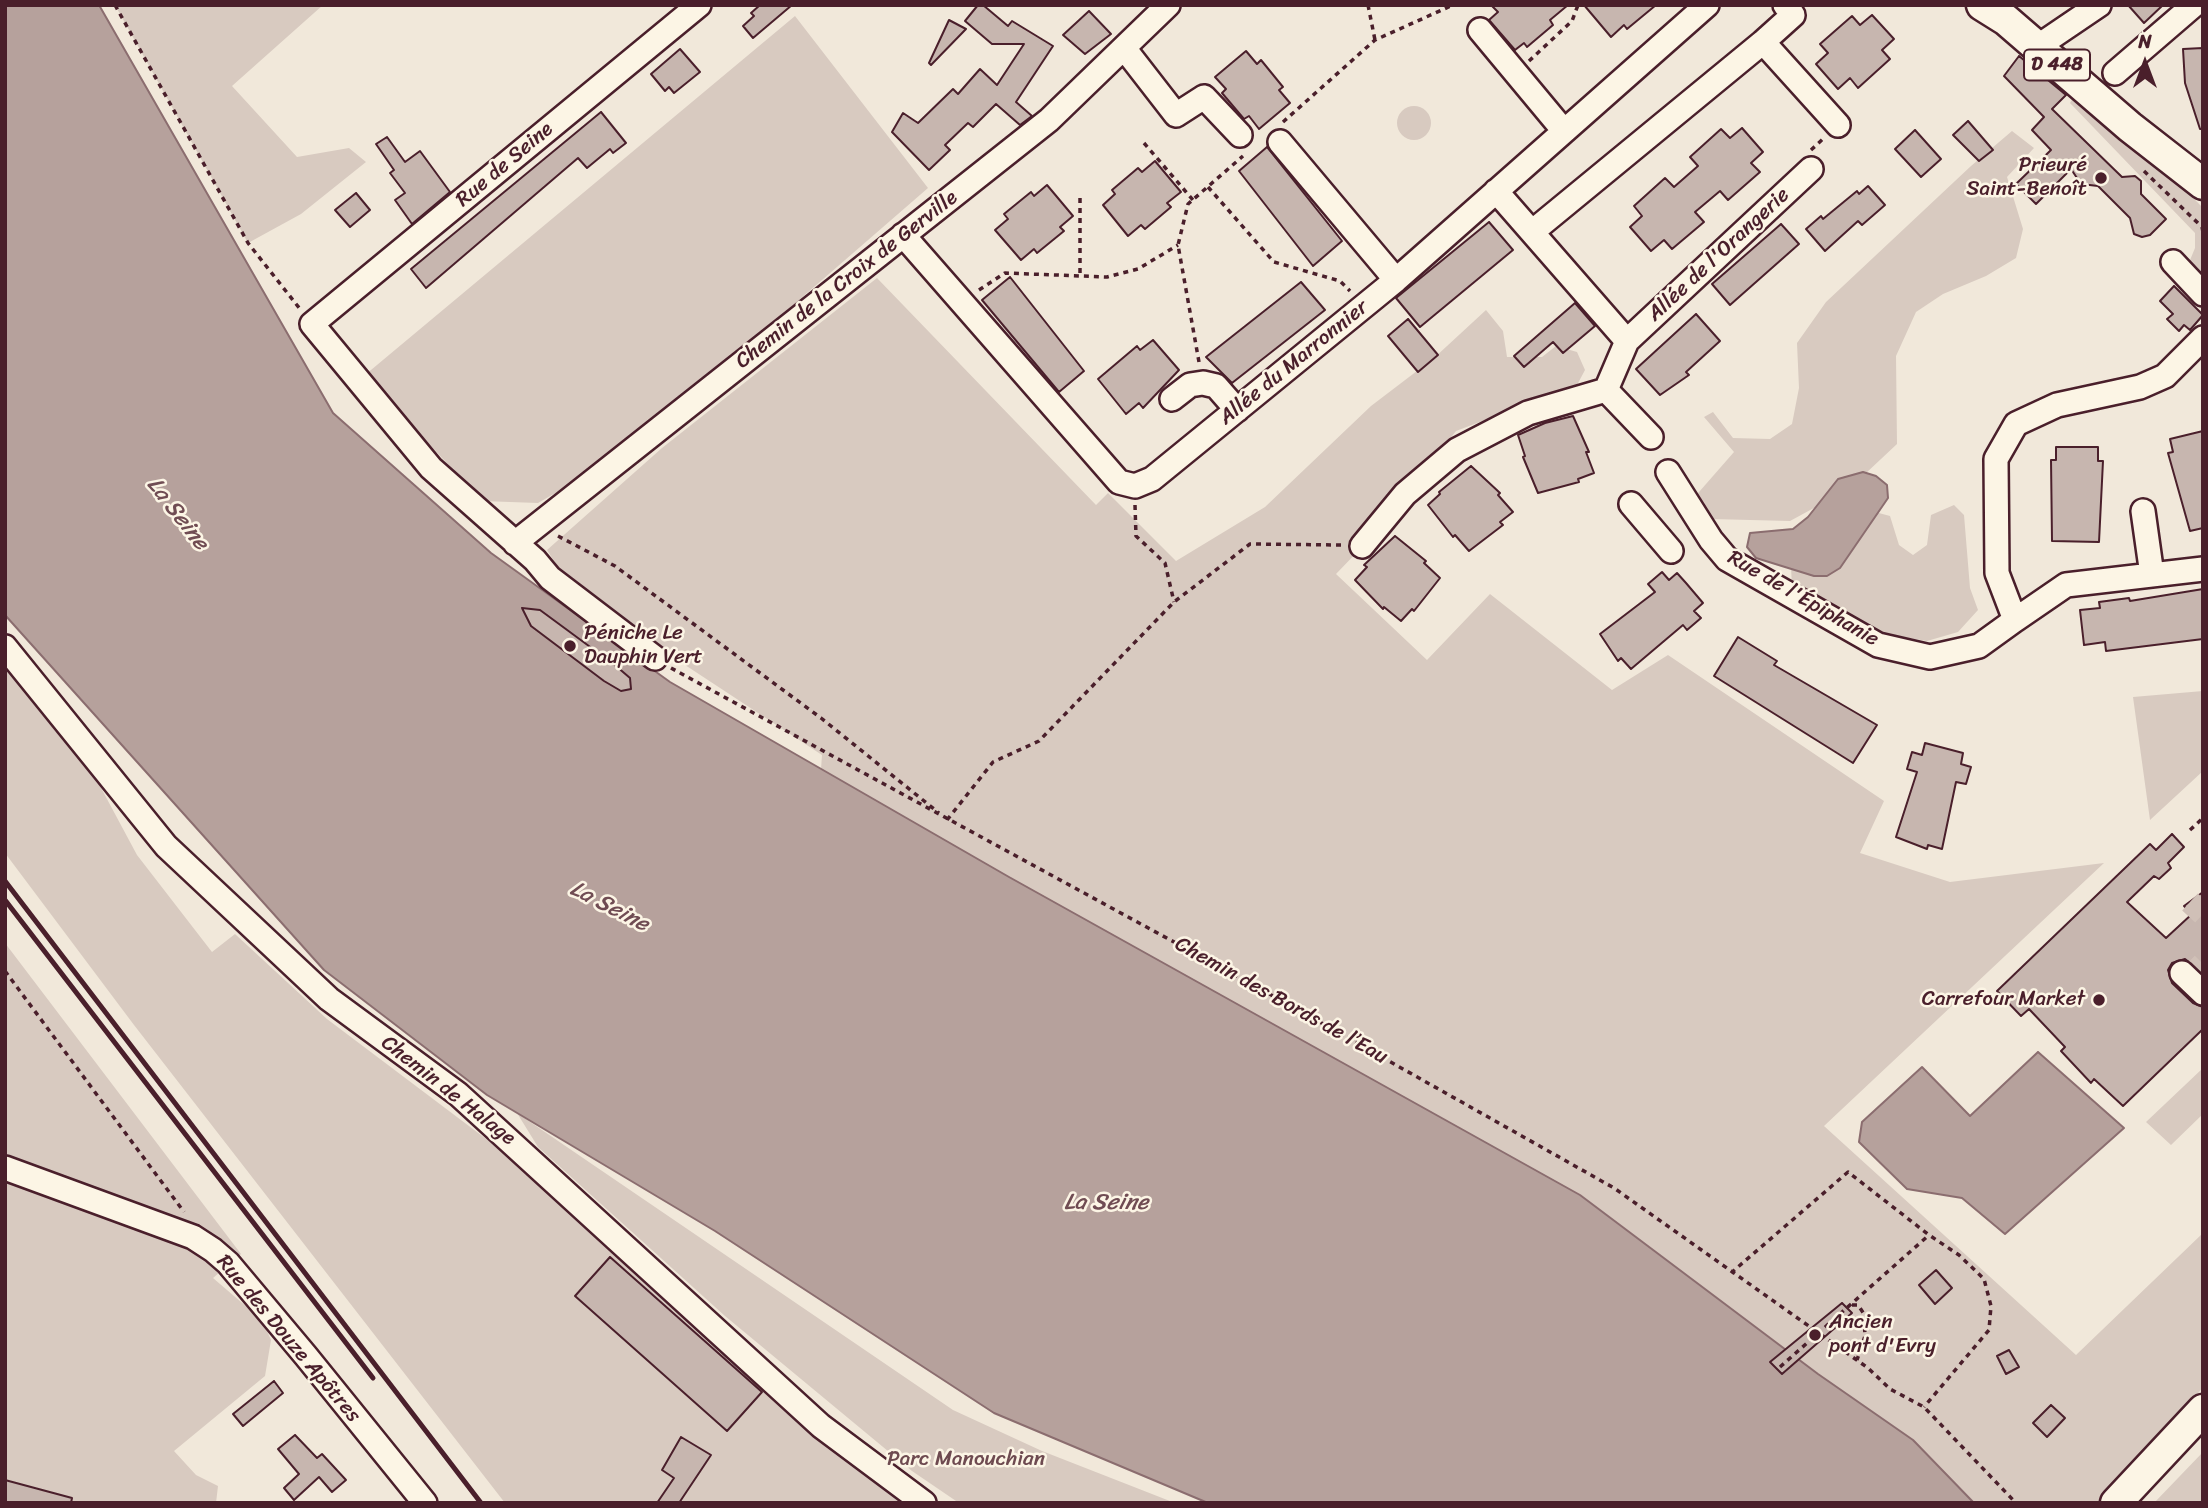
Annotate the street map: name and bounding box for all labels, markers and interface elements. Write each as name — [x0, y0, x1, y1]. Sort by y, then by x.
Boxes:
text: N — [2138, 25, 2152, 58]
north arrow — [2110, 28, 2180, 98]
road number: D 448 — [2024, 50, 2090, 80]
street label: Rue de Seine — [451, 117, 559, 213]
place label: Prieuré Saint-Benoît — [1966, 153, 2087, 203]
marker: Prieuré Saint-Benoît — [2093, 170, 2109, 186]
street label: Allée de l'Orangerie — [1643, 183, 1795, 327]
street label: Chemin de la Croix de Gerville — [731, 185, 963, 375]
street label: Allée du Marronnier — [1215, 295, 1373, 431]
water label: La Seine — [140, 472, 214, 556]
street label: Rue de l'Épiphanie — [1723, 545, 1883, 653]
place label: Péniche Le Dauphin Vert — [584, 621, 702, 671]
marker: Péniche Le Dauphin Vert — [562, 638, 578, 654]
water label: La Seine — [565, 876, 653, 938]
street label: Chemin des Bords de l’Eau — [1170, 932, 1392, 1070]
place label: Carrefour Market — [1922, 987, 2085, 1013]
marker: Carrefour Market — [2091, 992, 2107, 1008]
street label: Chemin de Halage — [376, 1031, 520, 1151]
water label: La Seine — [1064, 1189, 1148, 1217]
street label: Rue des Douze Apôtres — [211, 1250, 365, 1428]
place label: Ancien pont d'Evry — [1829, 1310, 1936, 1360]
marker: Ancien pont d'Evry — [1807, 1327, 1823, 1343]
park label: Parc Manouchian — [887, 1447, 1045, 1473]

